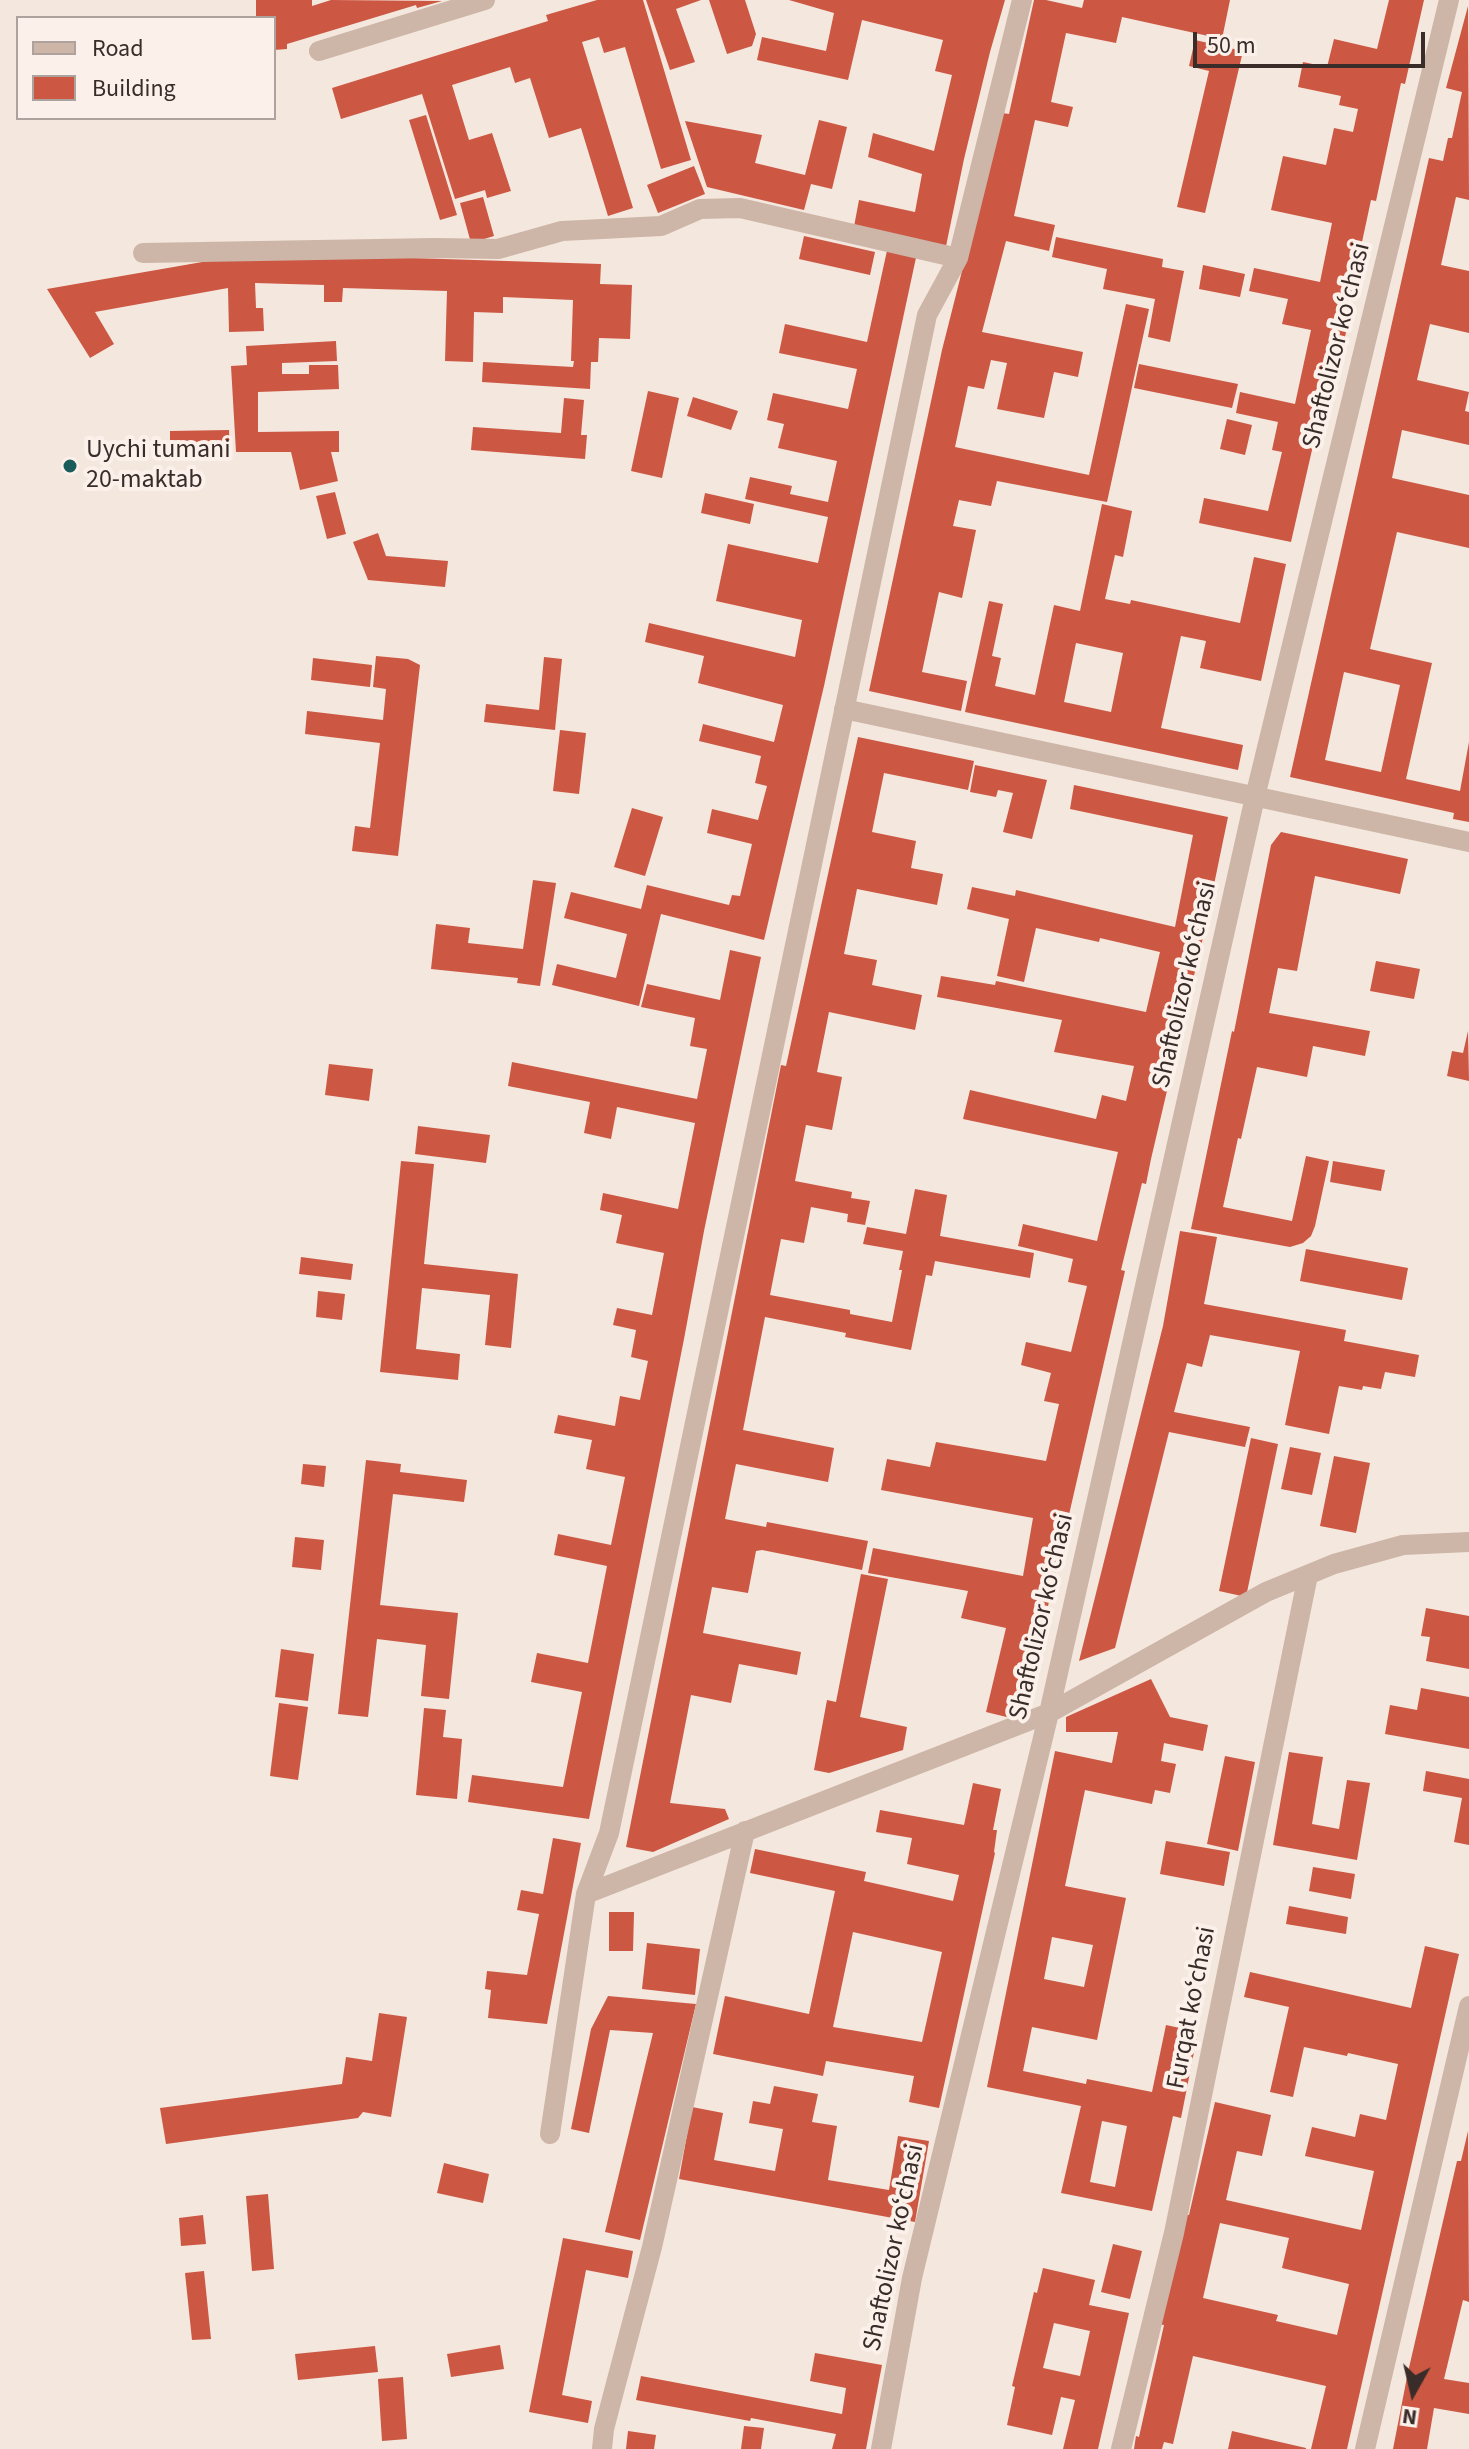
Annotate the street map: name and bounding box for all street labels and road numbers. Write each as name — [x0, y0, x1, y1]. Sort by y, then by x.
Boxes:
street label: Shaftolizor koʻchasi — [1297, 240, 1379, 452]
street label: Shaftolizor koʻchasi — [1147, 879, 1225, 1091]
street label: Shaftolizor koʻchasi — [1004, 1511, 1082, 1723]
street label: Furqat koʻchasi — [1162, 1924, 1224, 2092]
street label: Shaftolizor koʻchasi — [858, 2142, 932, 2354]

